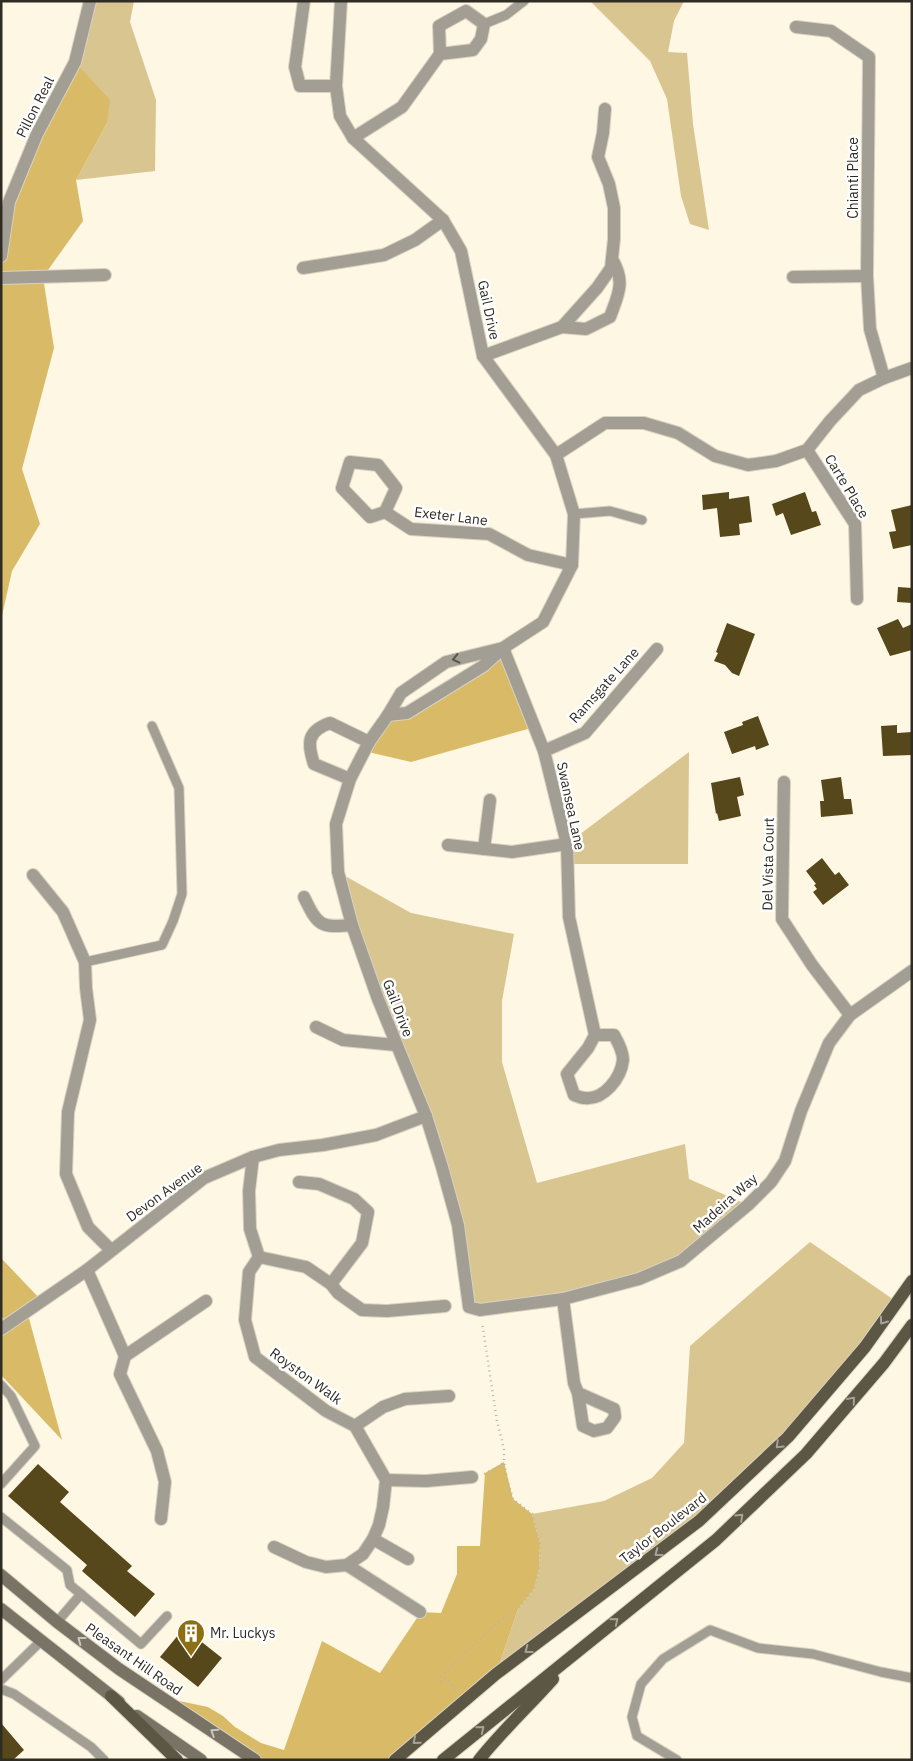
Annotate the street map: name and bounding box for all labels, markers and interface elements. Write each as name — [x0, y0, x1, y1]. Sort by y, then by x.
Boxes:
street label: Pillon Real — [12, 73, 58, 141]
street label: Chianti Place — [844, 137, 862, 219]
street label: Gail Drive — [474, 279, 504, 342]
street label: Carte Place — [821, 451, 873, 522]
street label: Exeter Lane — [413, 503, 489, 529]
street label: Ramsgate Lane — [565, 643, 643, 727]
one-way arrow — [452, 653, 460, 664]
street label: Swansea Lane — [553, 760, 589, 852]
street label: Del Vista Court — [758, 817, 778, 911]
street label: Gail Drive — [379, 977, 417, 1040]
street label: Devon Avenue — [122, 1158, 206, 1226]
street label: Madeira Way — [689, 1169, 761, 1237]
one-way arrow — [881, 1315, 889, 1324]
street label: Royston Walk — [266, 1344, 346, 1409]
one-way arrow — [847, 1397, 855, 1406]
one-way arrow — [776, 1439, 785, 1448]
street label: Taylor Boulevard — [616, 1489, 710, 1567]
one-way arrow — [734, 1514, 743, 1523]
one-way arrow — [655, 1547, 664, 1555]
building icon: Mr. Luckys — [176, 1618, 206, 1657]
one-way arrow — [609, 1618, 618, 1626]
street label: Pleasant Hill Road — [82, 1619, 186, 1699]
place label: Mr. Luckys — [210, 1624, 276, 1642]
one-way arrow — [77, 1637, 87, 1646]
one-way arrow — [524, 1644, 534, 1653]
one-way arrow — [475, 1727, 484, 1735]
one-way arrow — [211, 1729, 220, 1739]
one-way arrow — [413, 1735, 422, 1743]

